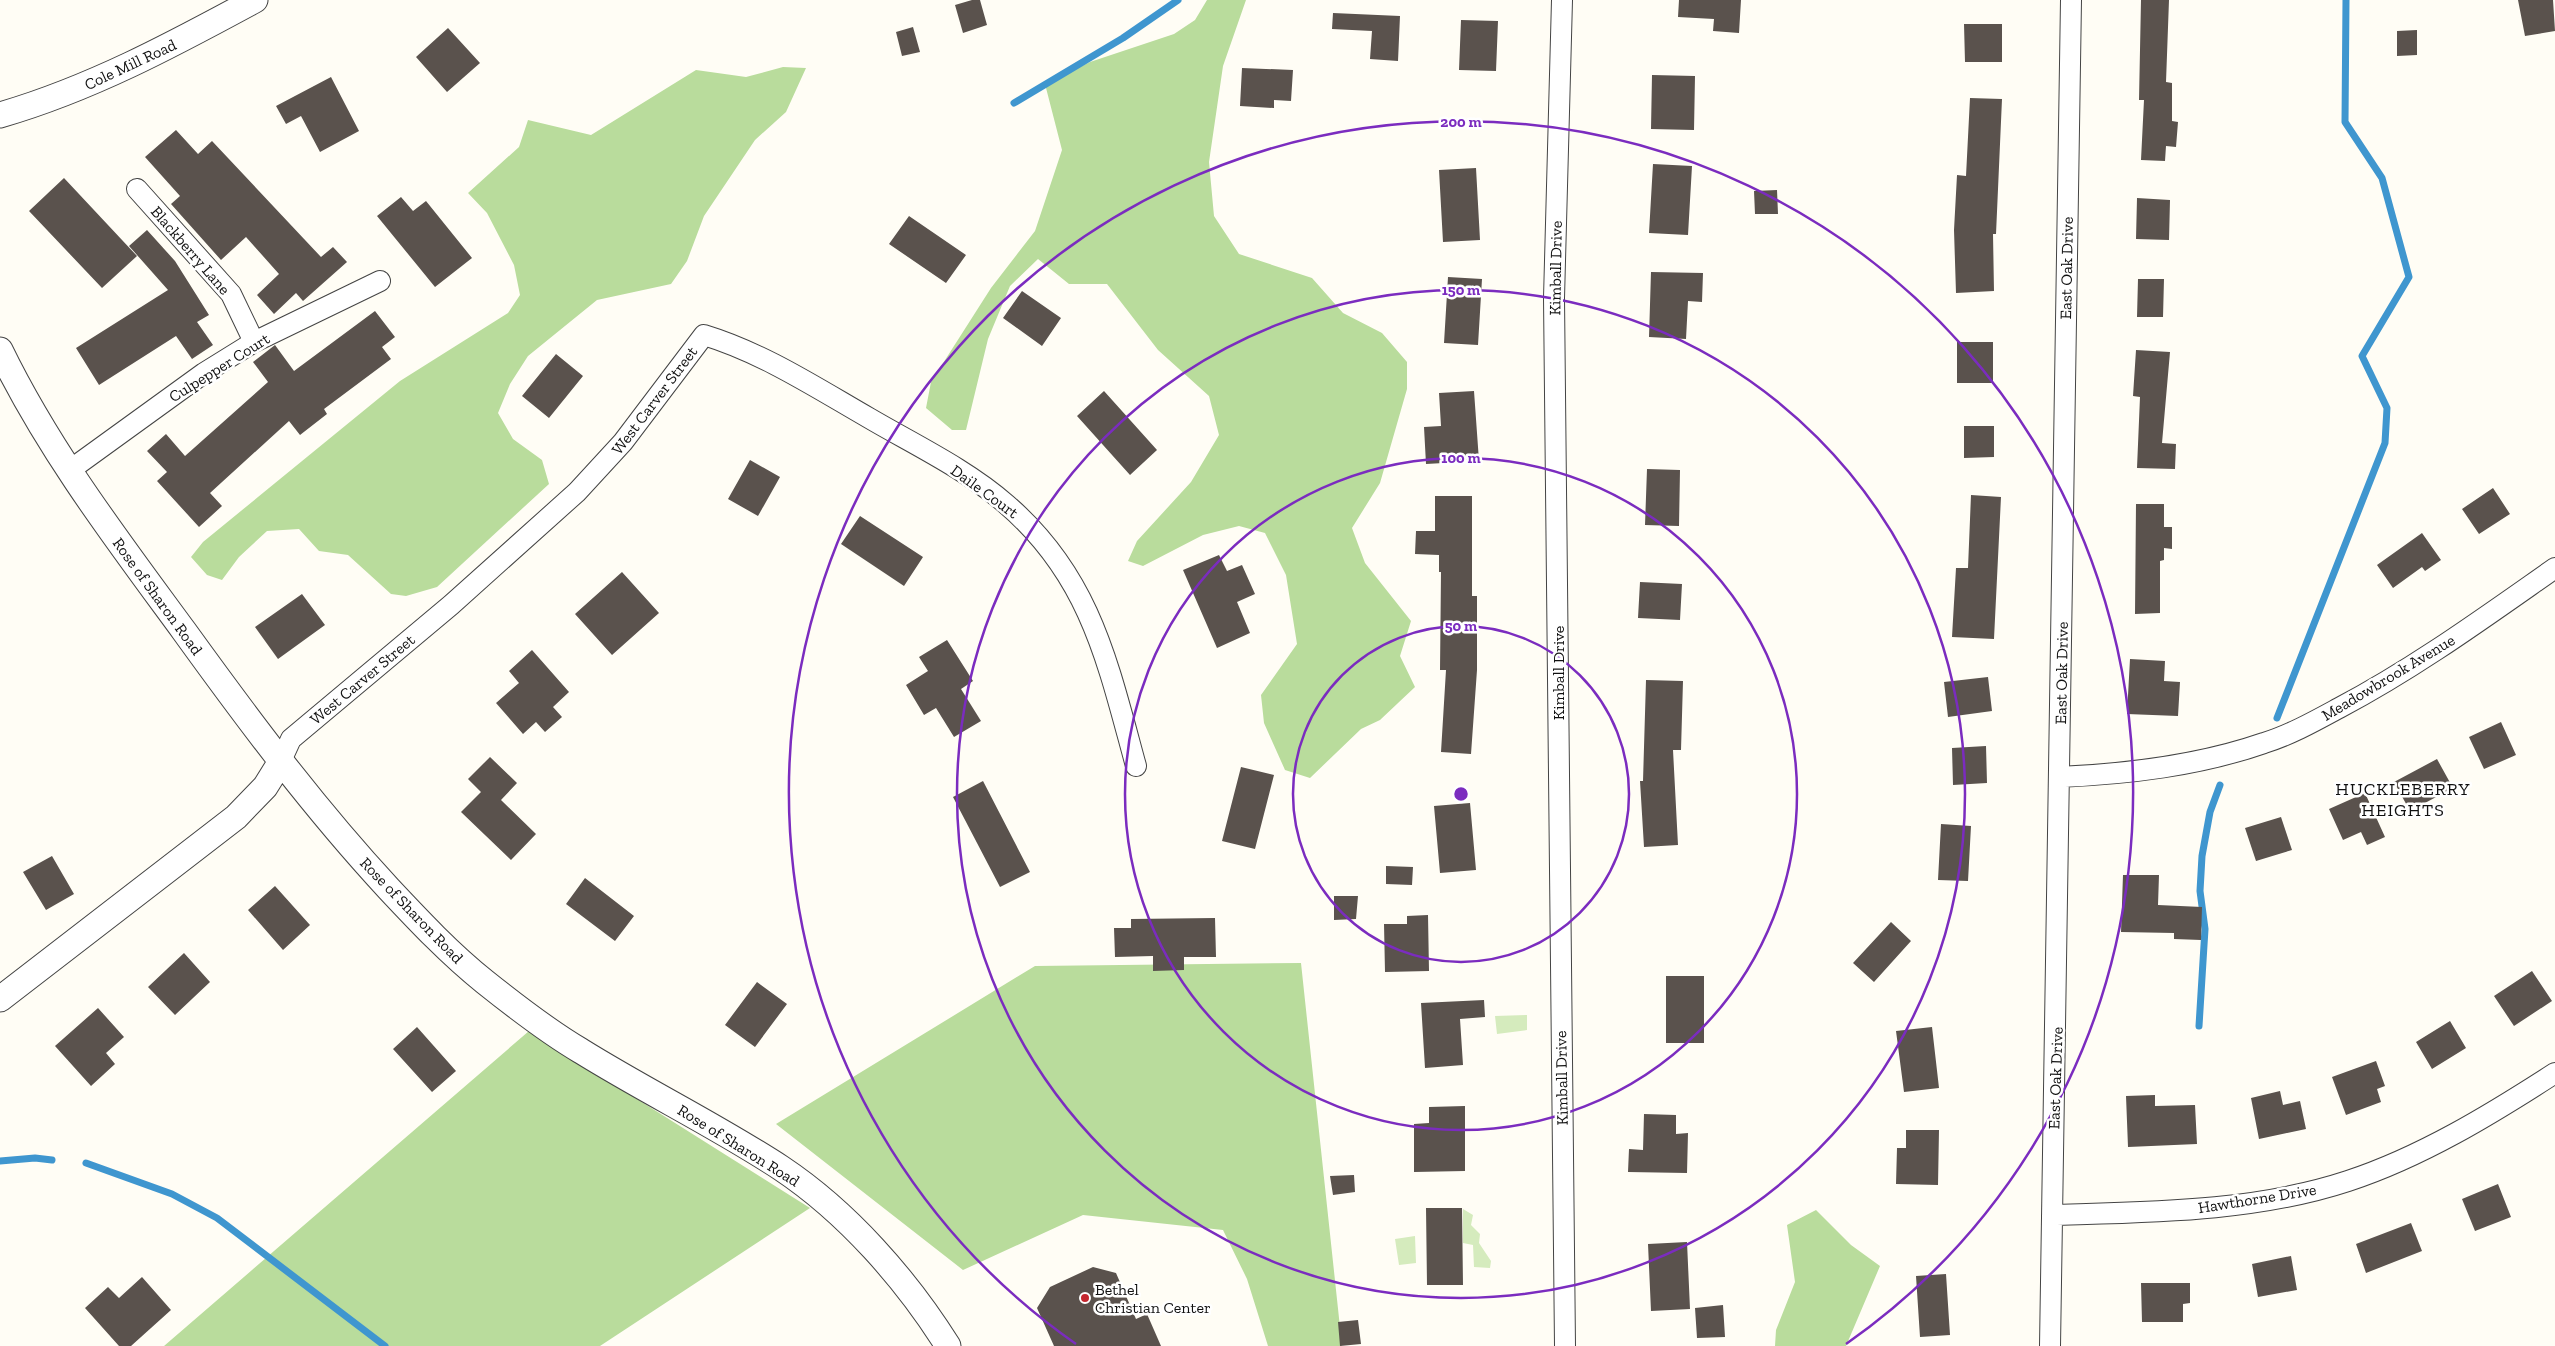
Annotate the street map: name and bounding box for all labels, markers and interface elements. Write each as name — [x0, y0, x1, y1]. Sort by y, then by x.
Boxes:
street label: Cole Mill Road — [81, 35, 179, 94]
text: 200 m — [1440, 113, 1482, 131]
street label: Blackberry Lane — [147, 202, 234, 299]
street label: East Oak Drive — [2056, 217, 2077, 319]
street label: Kimball Drive — [1545, 221, 1566, 315]
text: 150 m — [1442, 281, 1480, 299]
street label: Culpepper Court — [165, 329, 273, 406]
street label: West Carver Street — [607, 342, 701, 458]
text: 100 m — [1441, 449, 1481, 467]
street label: Daile Court — [947, 461, 1022, 522]
street label: Rose of Sharon Road — [109, 534, 207, 659]
text: 50 m — [1445, 617, 1477, 635]
street label: East Oak Drive — [2051, 622, 2072, 724]
street label: Kimball Drive — [1549, 626, 1568, 720]
street label: West Carver Street — [306, 630, 419, 729]
street label: Meadowbrook Avenue — [2318, 630, 2458, 725]
district label: HUCKLEBERRY HEIGHTS — [2335, 778, 2471, 821]
centre of rings — [1452, 785, 1470, 803]
street label: Rose of Sharon Road — [356, 853, 467, 968]
street label: East Oak Drive — [2044, 1026, 2067, 1130]
street label: Kimball Drive — [1551, 1031, 1572, 1125]
street label: Rose of Sharon Road — [674, 1100, 803, 1191]
street label: Hawthorne Drive — [2197, 1180, 2318, 1217]
place label: Bethel Christian Center — [1095, 1280, 1211, 1317]
marker: Bethel Christian Center — [1079, 1292, 1091, 1304]

